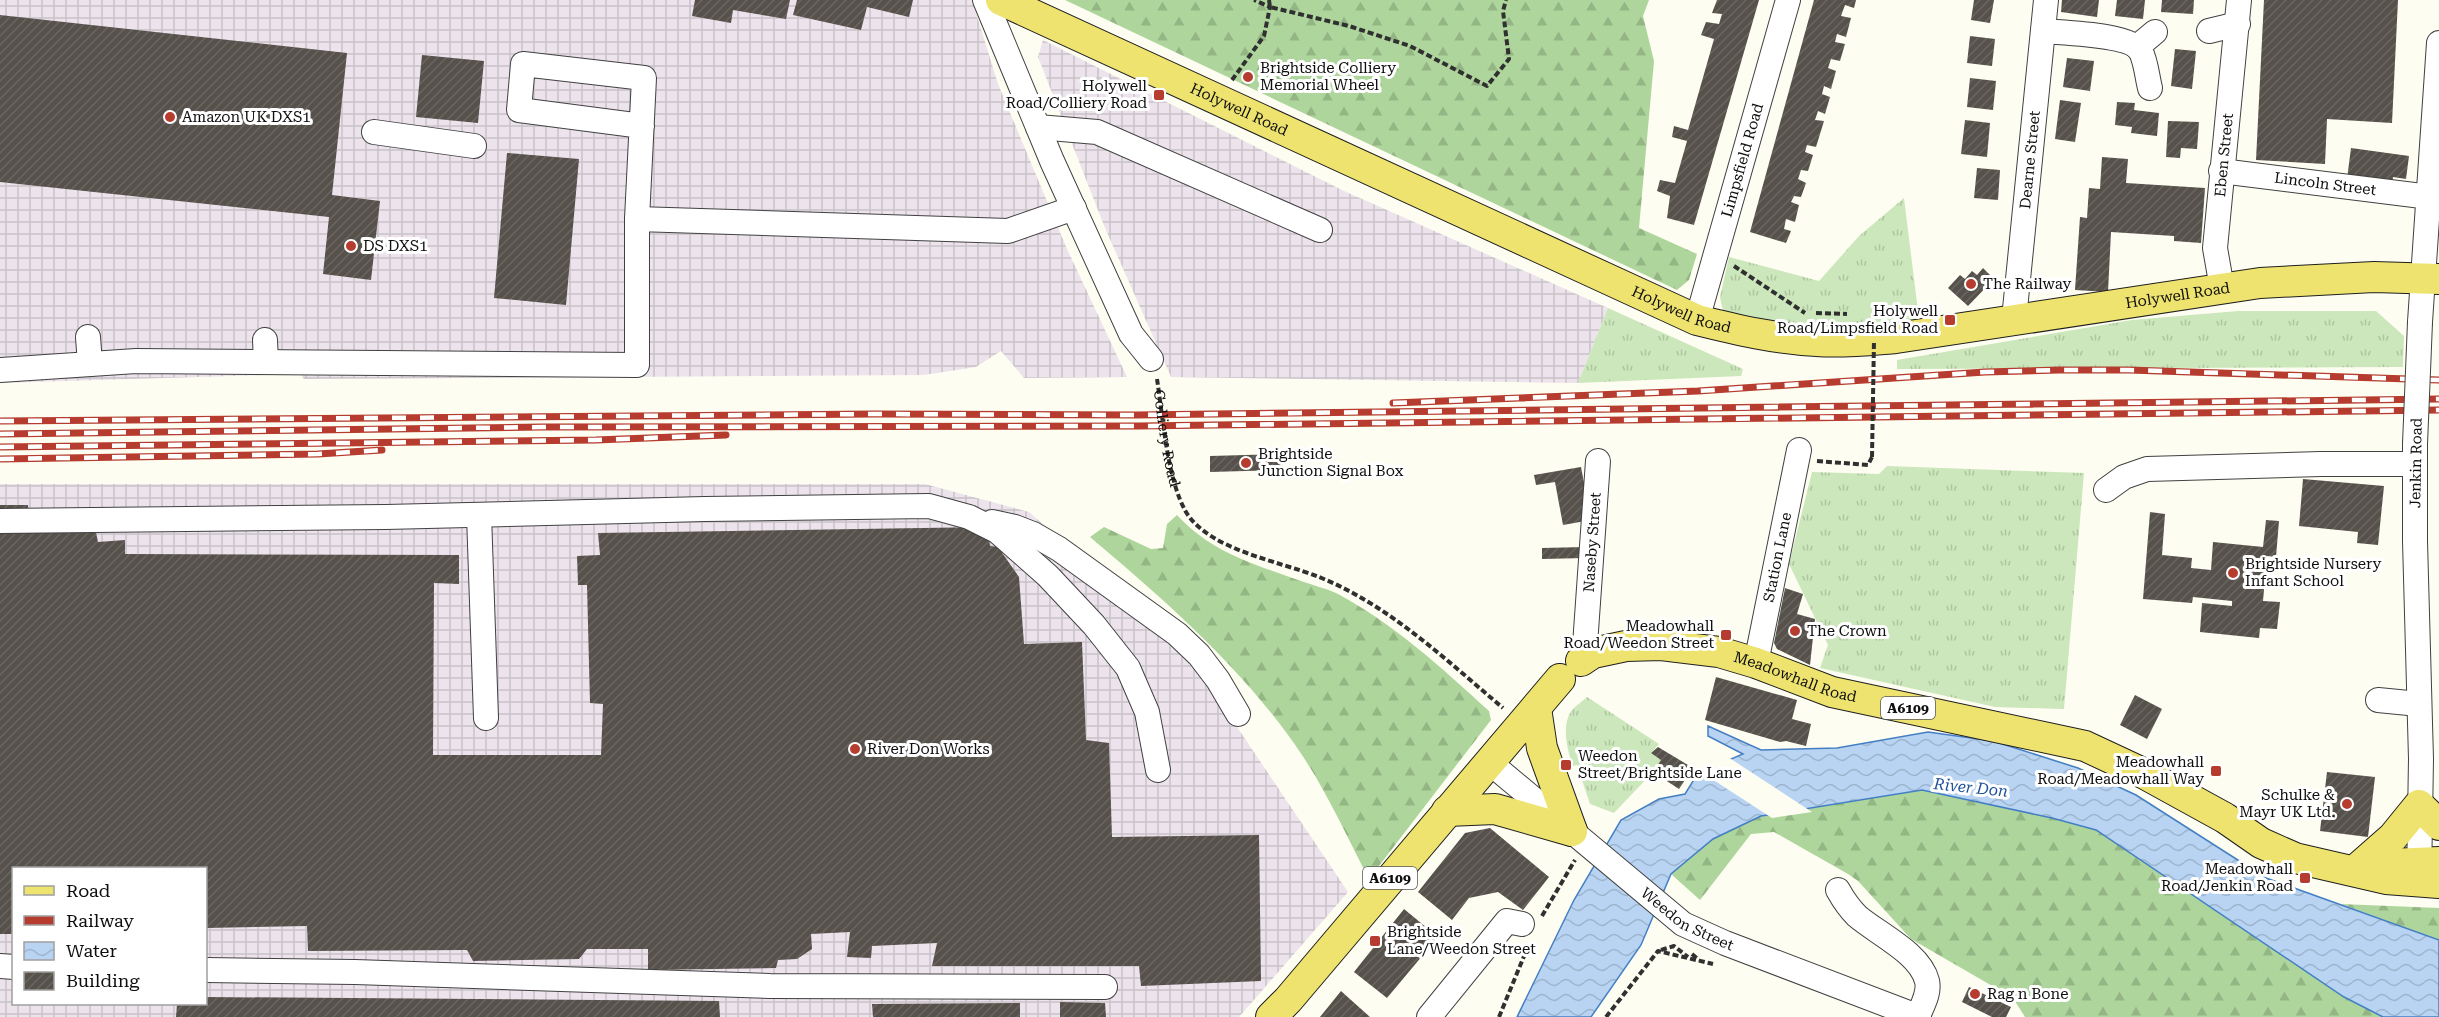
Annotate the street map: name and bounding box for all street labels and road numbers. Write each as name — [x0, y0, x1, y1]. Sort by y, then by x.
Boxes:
street label: Holywell Road — [1187, 79, 1291, 140]
street label: Limpsfield Road — [1718, 101, 1767, 219]
street label: Dearne Street — [2016, 109, 2044, 210]
street label: Eben Street — [2211, 112, 2237, 198]
street label: Lincoln Street — [2273, 169, 2378, 199]
street label: Holywell Road — [2124, 279, 2232, 312]
street label: Holywell Road — [1629, 282, 1733, 337]
street label: Colliery Road — [1150, 388, 1184, 489]
street label: Jenkin Road — [2406, 417, 2426, 508]
street label: Naseby Street — [1580, 491, 1605, 593]
street label: Station Lane — [1760, 511, 1795, 604]
street label: Meadowhall Road — [1732, 648, 1859, 706]
road number: A6109 — [1881, 697, 1935, 719]
road number: A6109 — [1363, 867, 1417, 889]
street label: Weedon Street — [1637, 884, 1736, 955]

